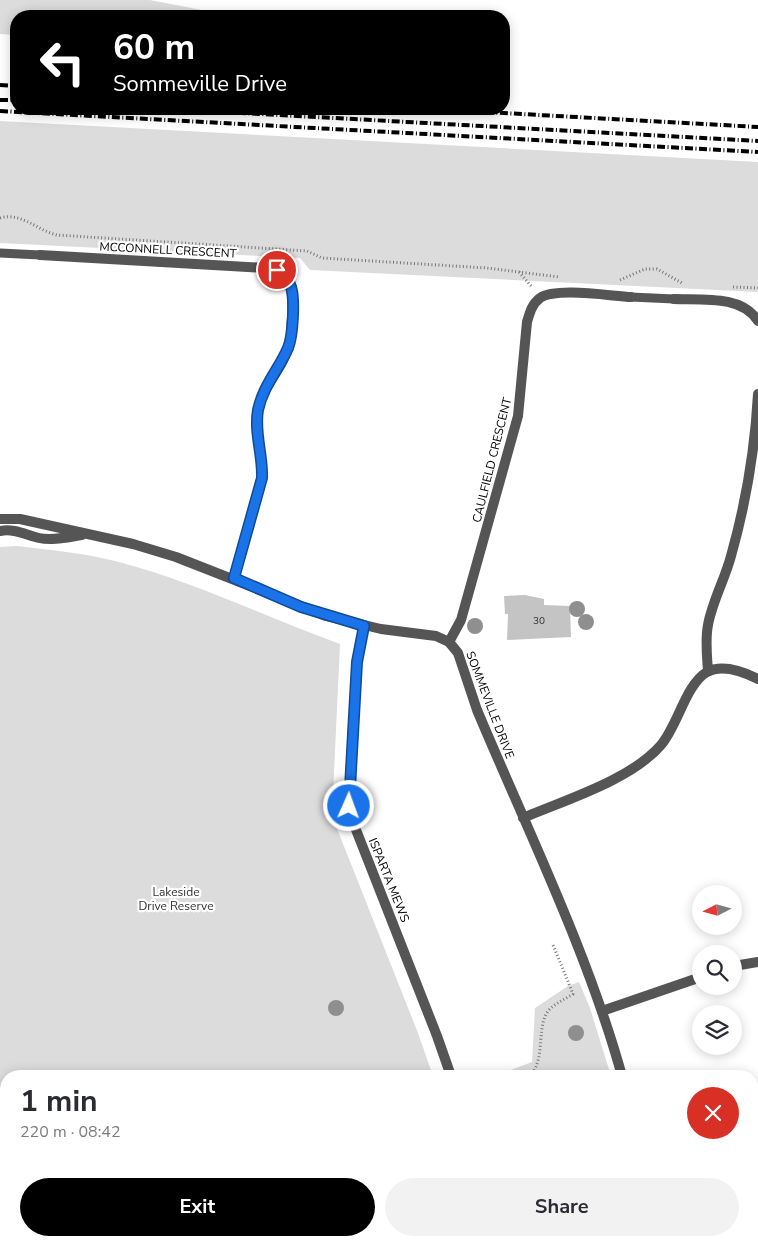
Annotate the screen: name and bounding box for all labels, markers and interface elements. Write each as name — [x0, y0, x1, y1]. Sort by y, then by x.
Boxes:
text: 60 m — [113, 24, 195, 71]
icon: left — [30, 30, 95, 95]
text: Sommeville Drive — [113, 69, 287, 99]
street label: MCCONNELL CRESCENT — [99, 238, 238, 262]
pin — [256, 249, 298, 291]
icon: arrive — [263, 256, 291, 284]
street label: CAULFIELD CRESCENT — [469, 395, 515, 524]
house number: 30 — [533, 614, 545, 628]
street label: SOMMEVILLE DRIVE — [462, 649, 518, 761]
position arrow — [322, 779, 374, 831]
street label: ISPARTA MEWS — [365, 836, 413, 924]
park label: Lakeside Drive Reserve — [138, 884, 214, 914]
north arrow — [692, 885, 742, 935]
map controls — [692, 885, 742, 1055]
button: search — [692, 945, 742, 995]
button: layers — [692, 1005, 742, 1055]
text: 1 min — [20, 1081, 98, 1122]
button: close — [687, 1087, 739, 1139]
text: 220 m · 08:42 — [20, 1121, 121, 1143]
button: Exit — [20, 1178, 375, 1236]
button: Share — [385, 1178, 739, 1236]

